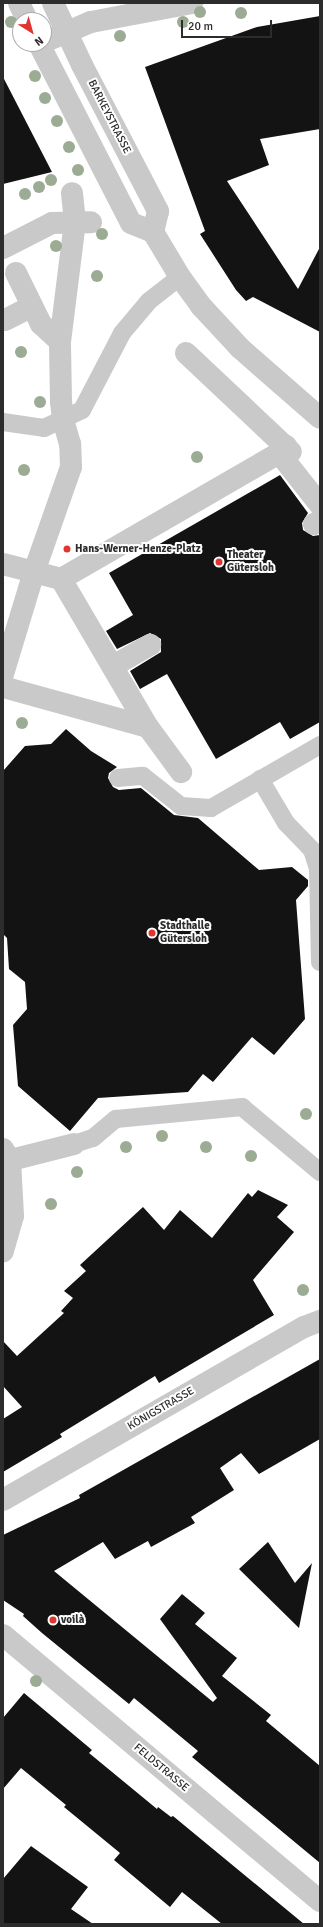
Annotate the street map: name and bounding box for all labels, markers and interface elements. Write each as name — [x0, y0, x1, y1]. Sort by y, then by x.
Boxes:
north arrow — [12, 12, 52, 52]
scale bar — [183, 12, 274, 38]
text: 20 m — [188, 19, 213, 34]
text: N — [32, 34, 46, 49]
street label: BARKEYSTRASSE — [85, 78, 133, 156]
place label: Hans-Werner-Henze-Platz — [75, 542, 201, 556]
marker: Hans-Werner-Henze-Platz — [62, 544, 72, 554]
place label: Theater Gütersloh — [227, 549, 274, 575]
marker: Theater Gütersloh — [214, 557, 224, 567]
place label: Stadthalle Gütersloh — [160, 920, 210, 946]
marker: Stadthalle Gütersloh — [147, 928, 157, 938]
street label: KÖNIGSTRASSE — [125, 1385, 197, 1433]
place label: voilà — [61, 1613, 84, 1627]
marker: voilà — [48, 1615, 58, 1625]
street label: FELDSTRASSE — [131, 1741, 191, 1795]

